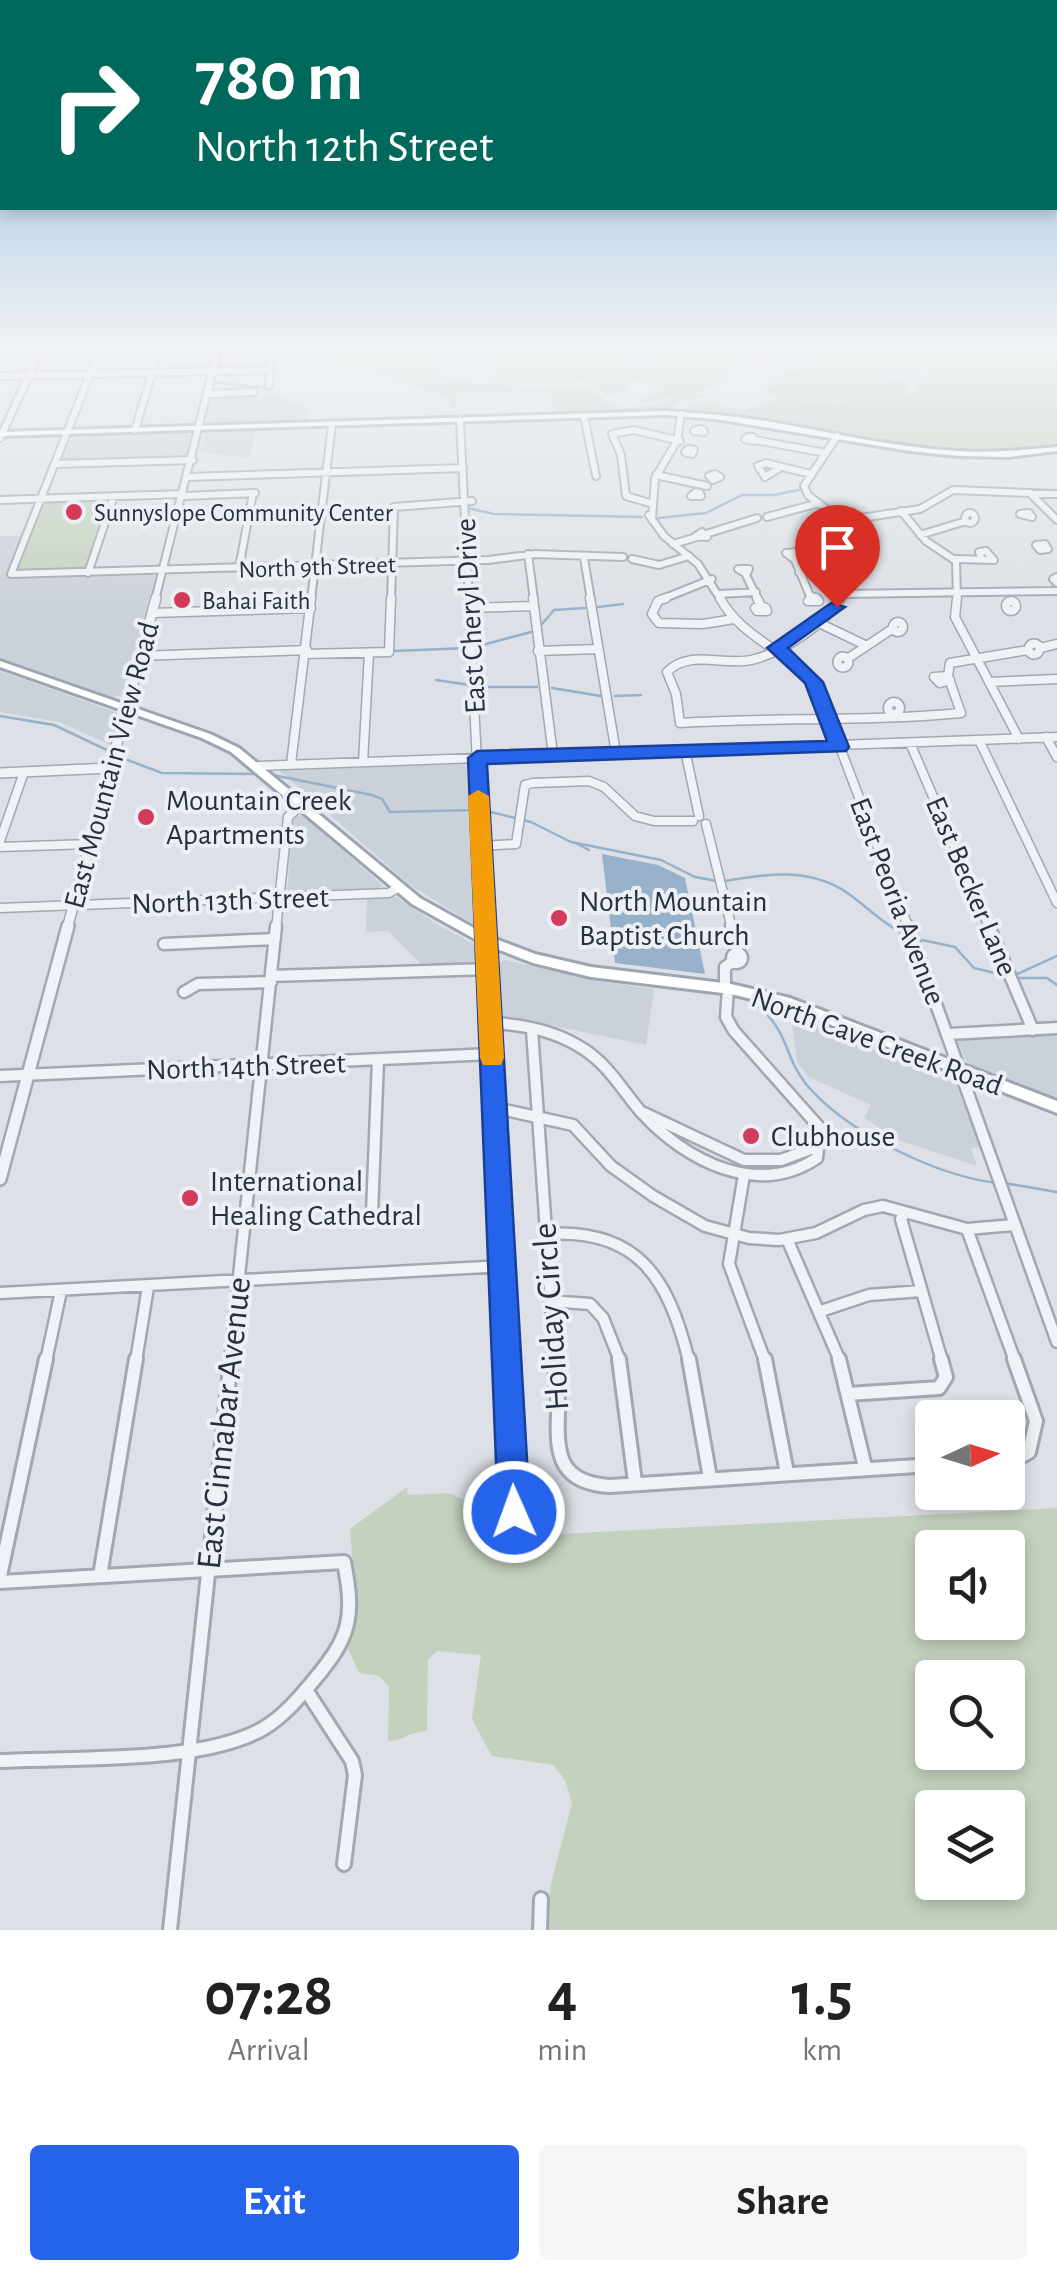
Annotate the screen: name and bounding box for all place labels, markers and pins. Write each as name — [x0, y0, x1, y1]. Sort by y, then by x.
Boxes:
marker: Sunnyslope Community Center — [63, 501, 85, 523]
place label: Sunnyslope Community Center — [94, 501, 393, 526]
pin — [795, 505, 880, 608]
marker: Bahai Faith — [171, 589, 193, 611]
place label: Bahai Faith — [202, 589, 310, 614]
place label: Mountain Creek Apartments — [166, 786, 352, 850]
marker: Mountain Creek Apartments — [135, 806, 157, 828]
place label: North Mountain Baptist Church — [579, 887, 768, 951]
marker: North Mountain Baptist Church — [548, 907, 570, 929]
place label: Clubhouse — [771, 1122, 895, 1152]
marker: Clubhouse — [740, 1125, 762, 1147]
place label: International Healing Cathedral — [210, 1167, 422, 1231]
marker: International Healing Cathedral — [179, 1187, 201, 1209]

